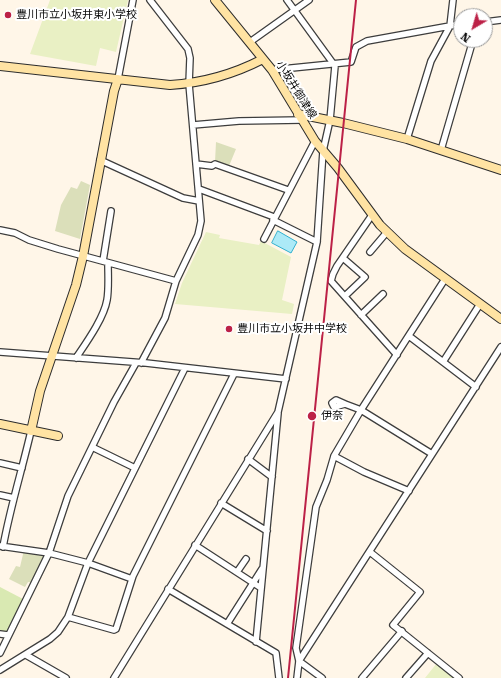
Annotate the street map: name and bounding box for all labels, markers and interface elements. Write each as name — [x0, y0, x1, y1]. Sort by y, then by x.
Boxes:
place label: 豊川市立小坂井東小学校 — [16, 8, 137, 22]
north arrow — [453, 8, 493, 48]
marker: 豊川市立小坂井東小学校 — [3, 10, 13, 20]
text: N — [459, 29, 473, 45]
street label: 小坂井御津線 — [273, 59, 319, 121]
place label: 豊川市立小坂井中学校 — [237, 322, 347, 336]
marker: 豊川市立小坂井中学校 — [224, 324, 234, 334]
place label: 伊奈 — [321, 409, 343, 423]
marker: 伊奈 — [306, 410, 318, 422]

